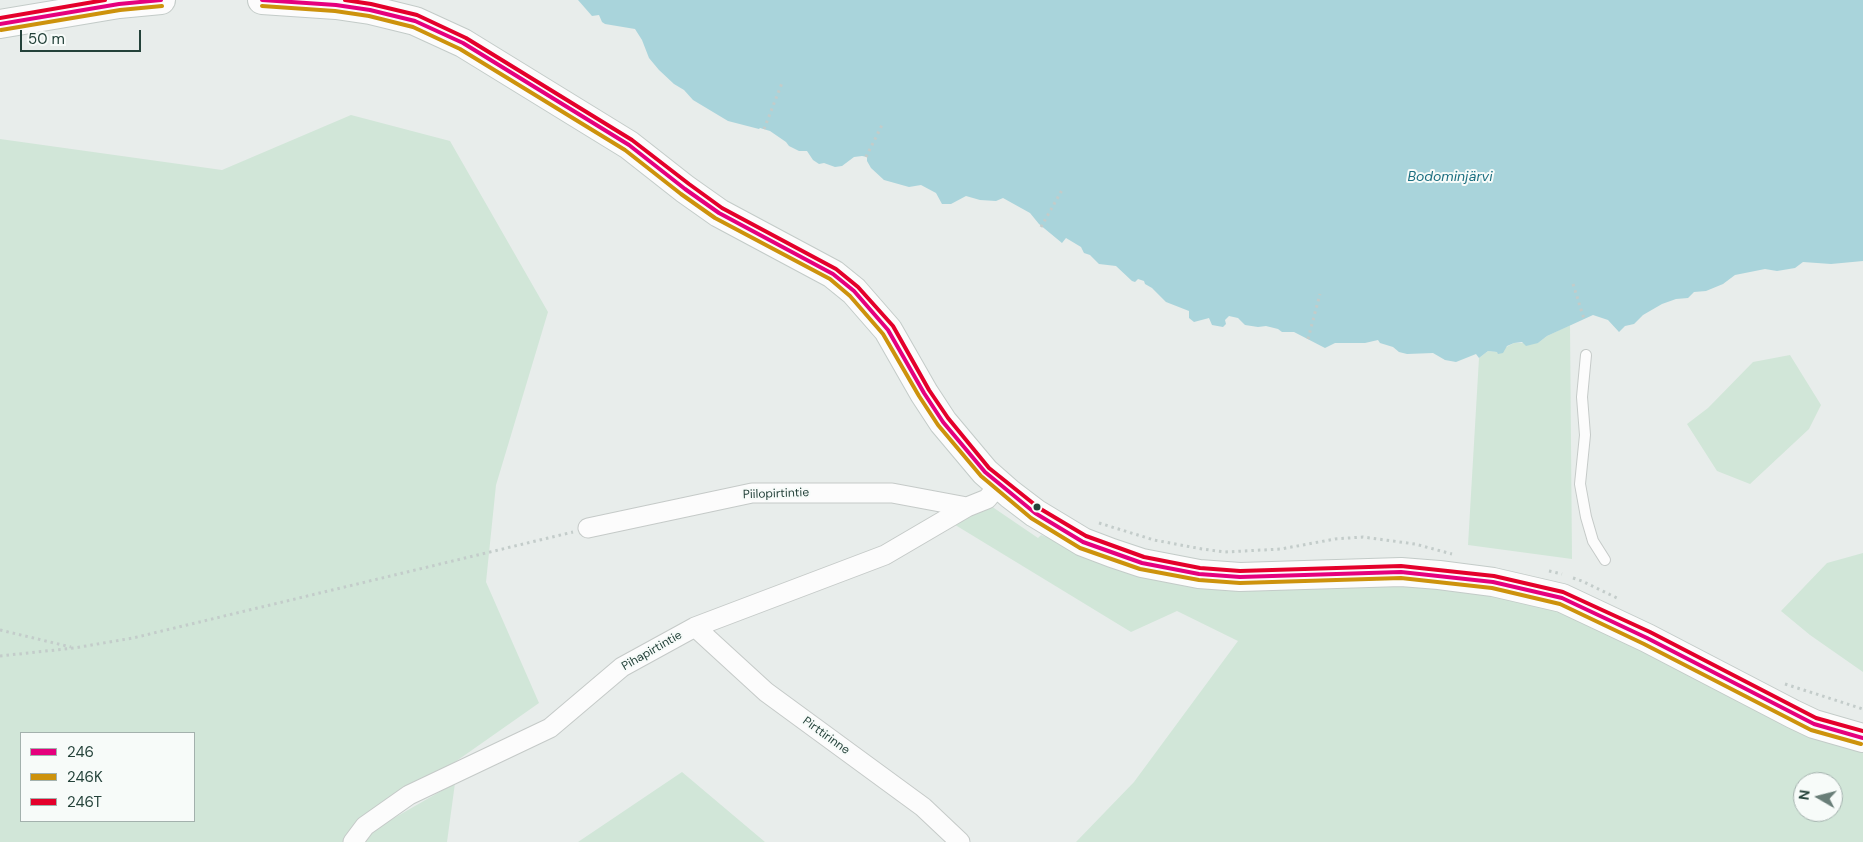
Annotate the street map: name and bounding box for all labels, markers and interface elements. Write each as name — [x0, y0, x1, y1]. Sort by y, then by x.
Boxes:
scale bar — [22, 20, 144, 52]
text: 50 m — [28, 29, 65, 49]
water label: Bodominjärvi — [1407, 169, 1493, 185]
street label: Piilopirtintie — [743, 486, 809, 502]
unlabelled marker — [1032, 502, 1042, 512]
street label: Pihapirtintie — [619, 628, 685, 674]
street label: Pirttirinne — [800, 714, 852, 758]
legend — [20, 732, 195, 822]
text: 246 — [67, 742, 94, 762]
text: 246K — [67, 767, 103, 787]
north arrow — [1793, 772, 1843, 822]
text: N — [1795, 789, 1814, 801]
text: 246T — [67, 792, 102, 812]

